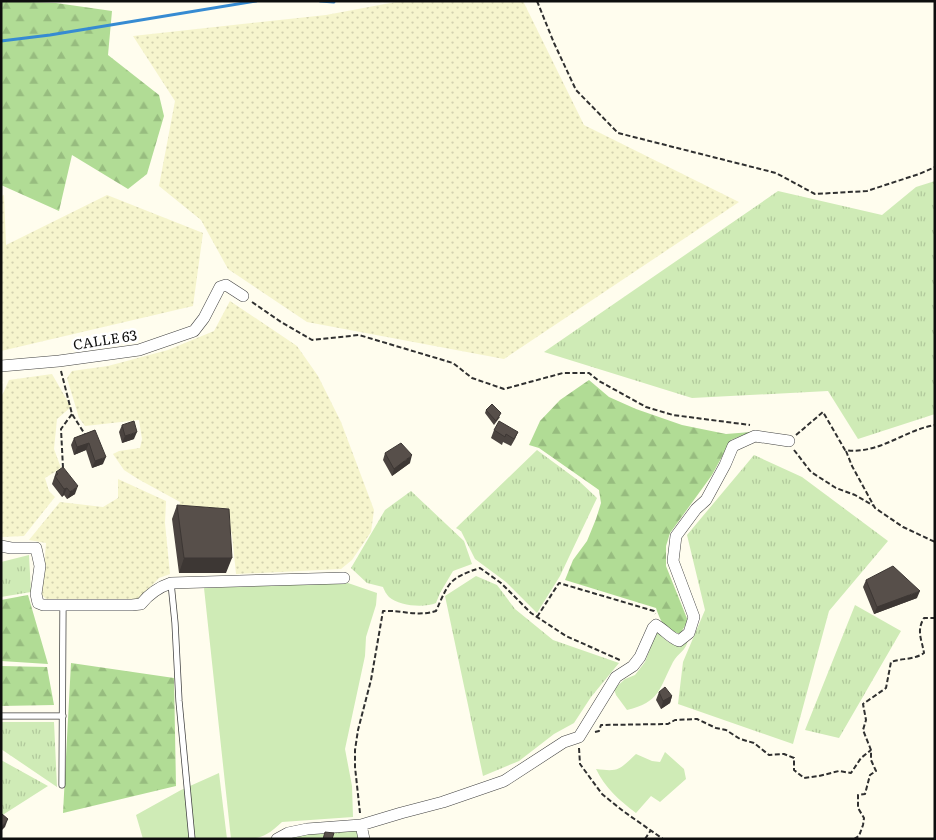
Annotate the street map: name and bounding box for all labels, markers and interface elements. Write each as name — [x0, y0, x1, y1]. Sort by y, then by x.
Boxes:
street label: CALLE 63 — [72, 324, 138, 354]

